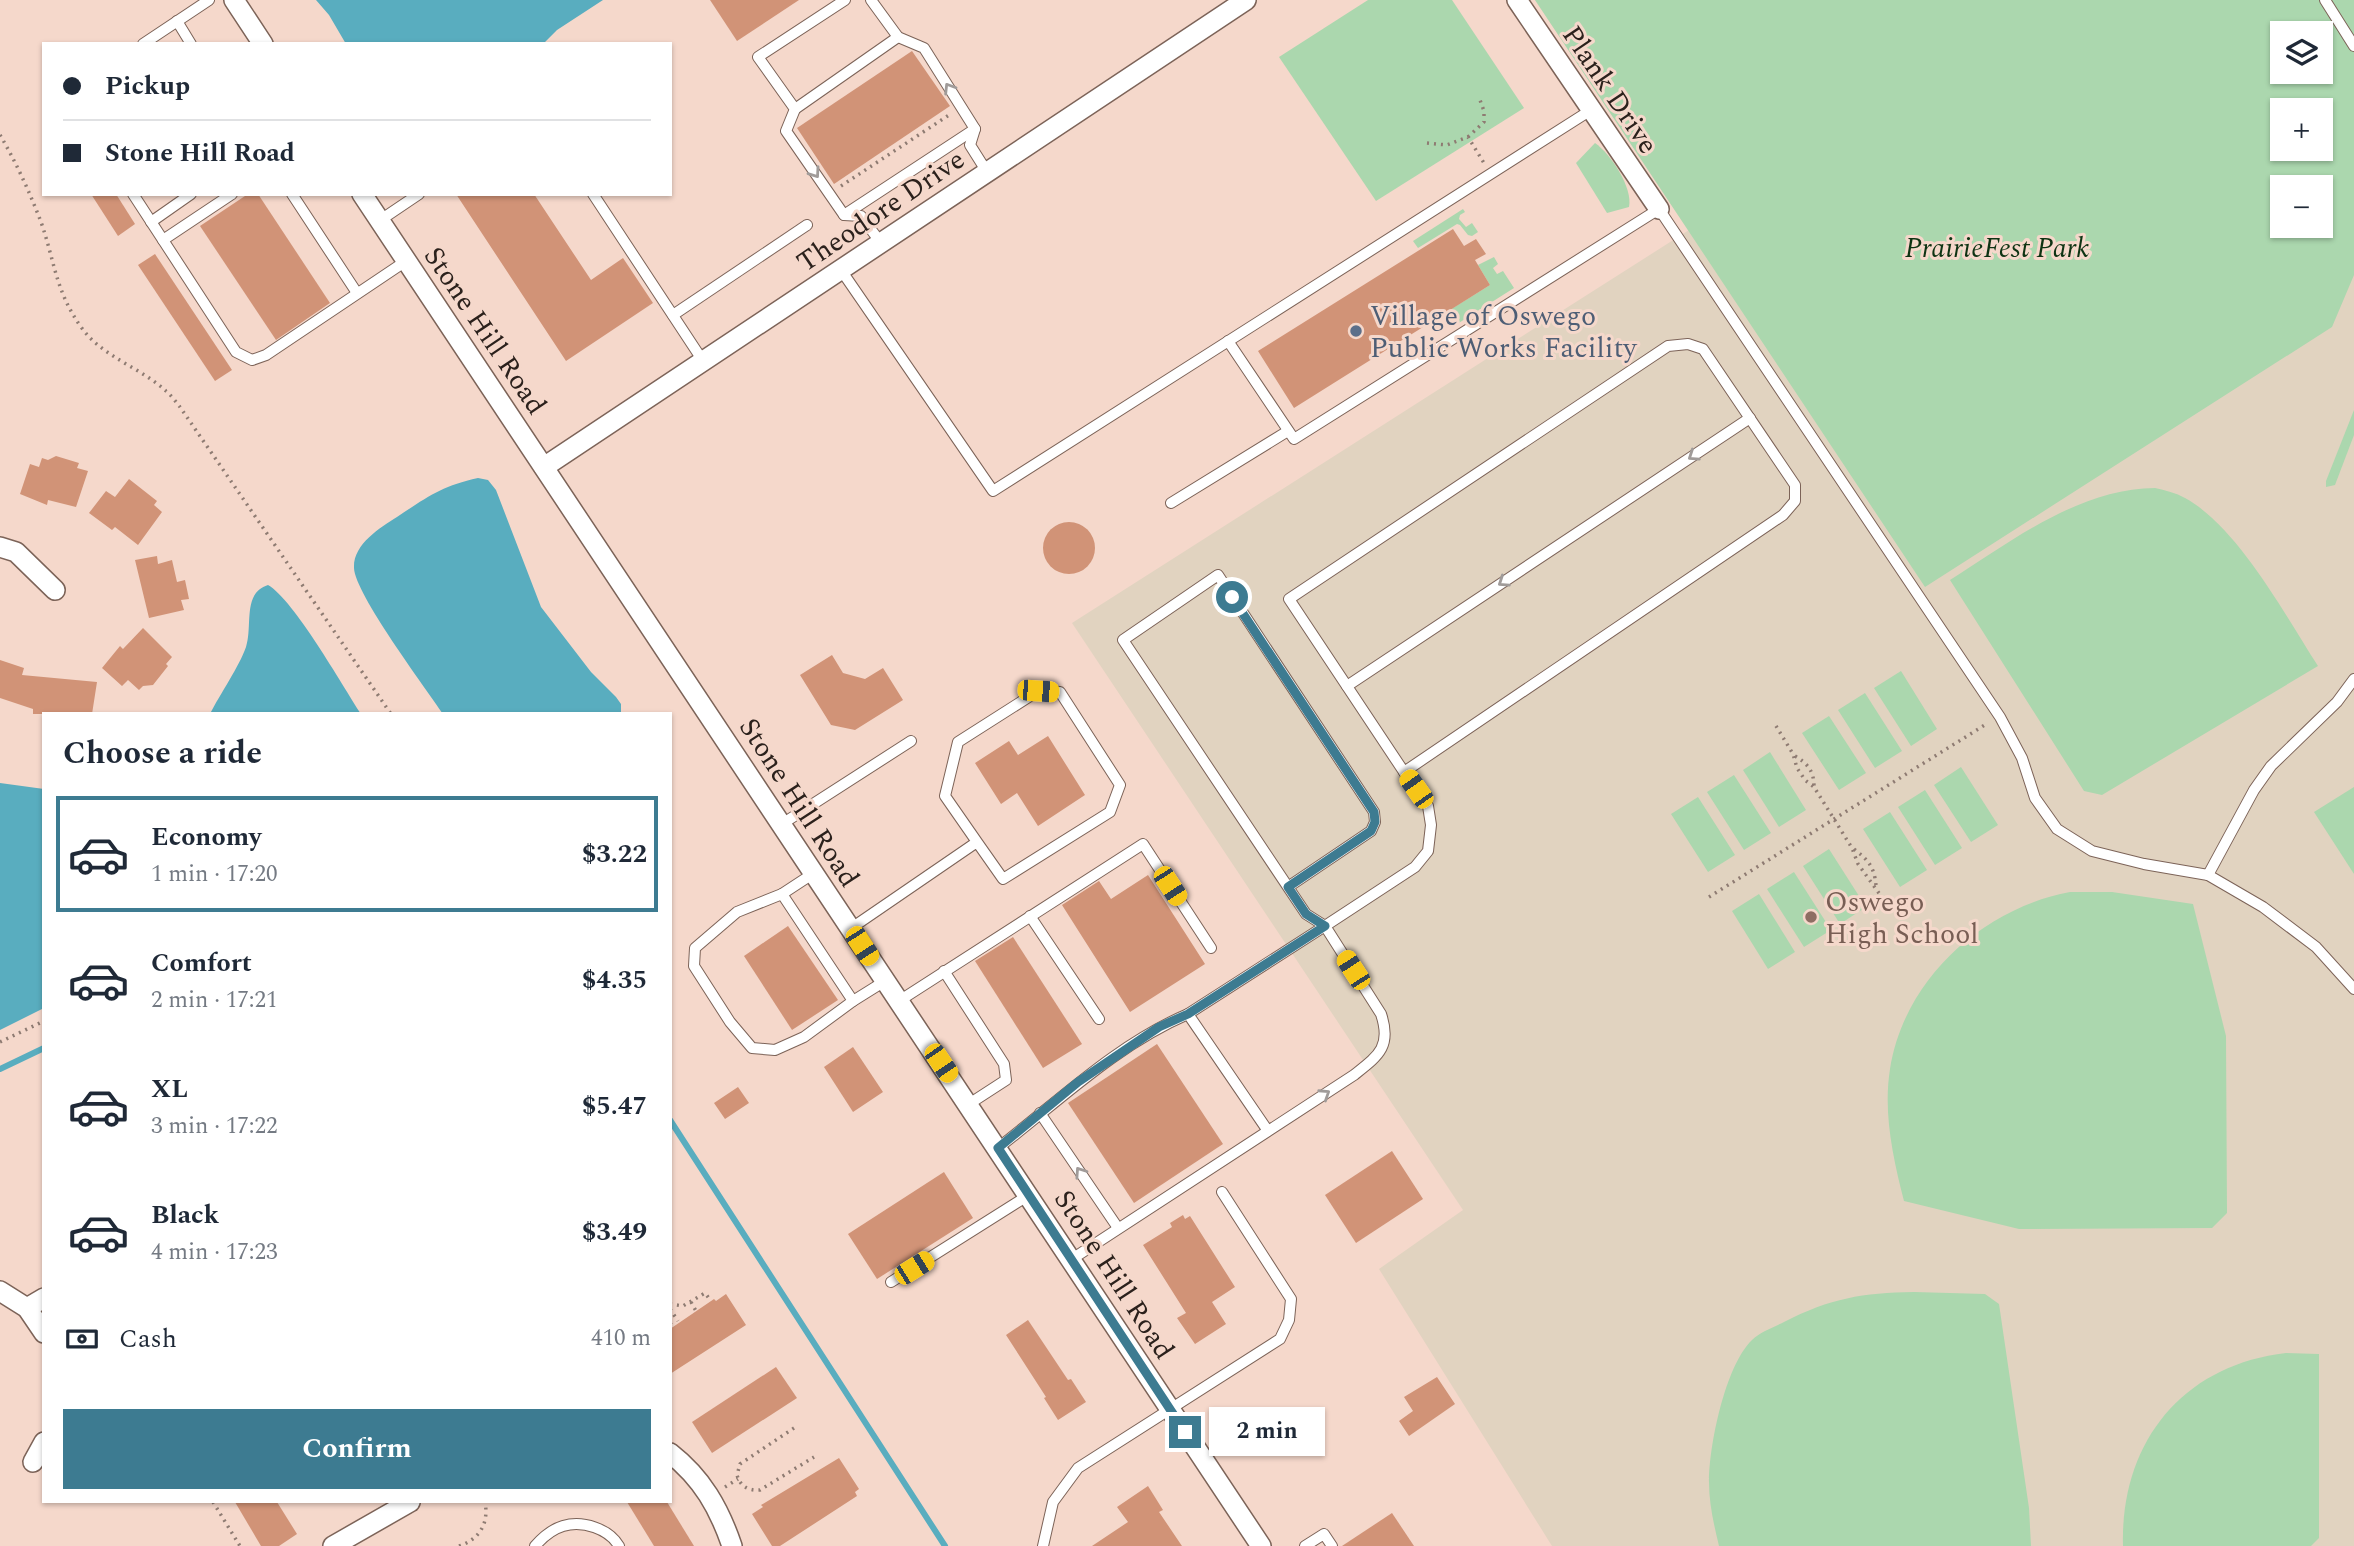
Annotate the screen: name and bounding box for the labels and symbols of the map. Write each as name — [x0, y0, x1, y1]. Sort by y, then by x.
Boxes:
street label: Plank Drive — [1551, 17, 1669, 163]
one-way arrow — [945, 83, 958, 96]
street label: Theodore Drive — [788, 139, 974, 284]
one-way arrow — [807, 165, 819, 178]
park label: PrairieFest Park — [1905, 227, 2089, 270]
street label: Stone Hill Road — [412, 238, 557, 424]
place label: Village of Oswego Public Works Facility — [1370, 295, 1638, 370]
marker: Village of Oswego Public Works Facility — [1348, 323, 1364, 339]
one-way arrow — [1688, 447, 1701, 460]
one-way arrow — [1498, 573, 1511, 586]
route start — [1216, 581, 1248, 613]
car — [1017, 679, 1060, 703]
street label: Stone Hill Road — [728, 709, 870, 896]
car — [1396, 766, 1437, 812]
car — [1150, 863, 1191, 909]
place label: Oswego High School — [1825, 881, 1979, 956]
marker: Oswego High School — [1803, 909, 1819, 925]
car — [842, 923, 883, 969]
car — [1333, 947, 1374, 993]
car — [921, 1040, 962, 1086]
one-way arrow — [1317, 1089, 1330, 1102]
one-way arrow — [1076, 1167, 1088, 1180]
street label: Stone Hill Road — [1043, 1181, 1185, 1368]
car — [891, 1248, 938, 1288]
callout: 2 min — [1210, 1408, 1325, 1456]
route end — [1169, 1416, 1201, 1448]

